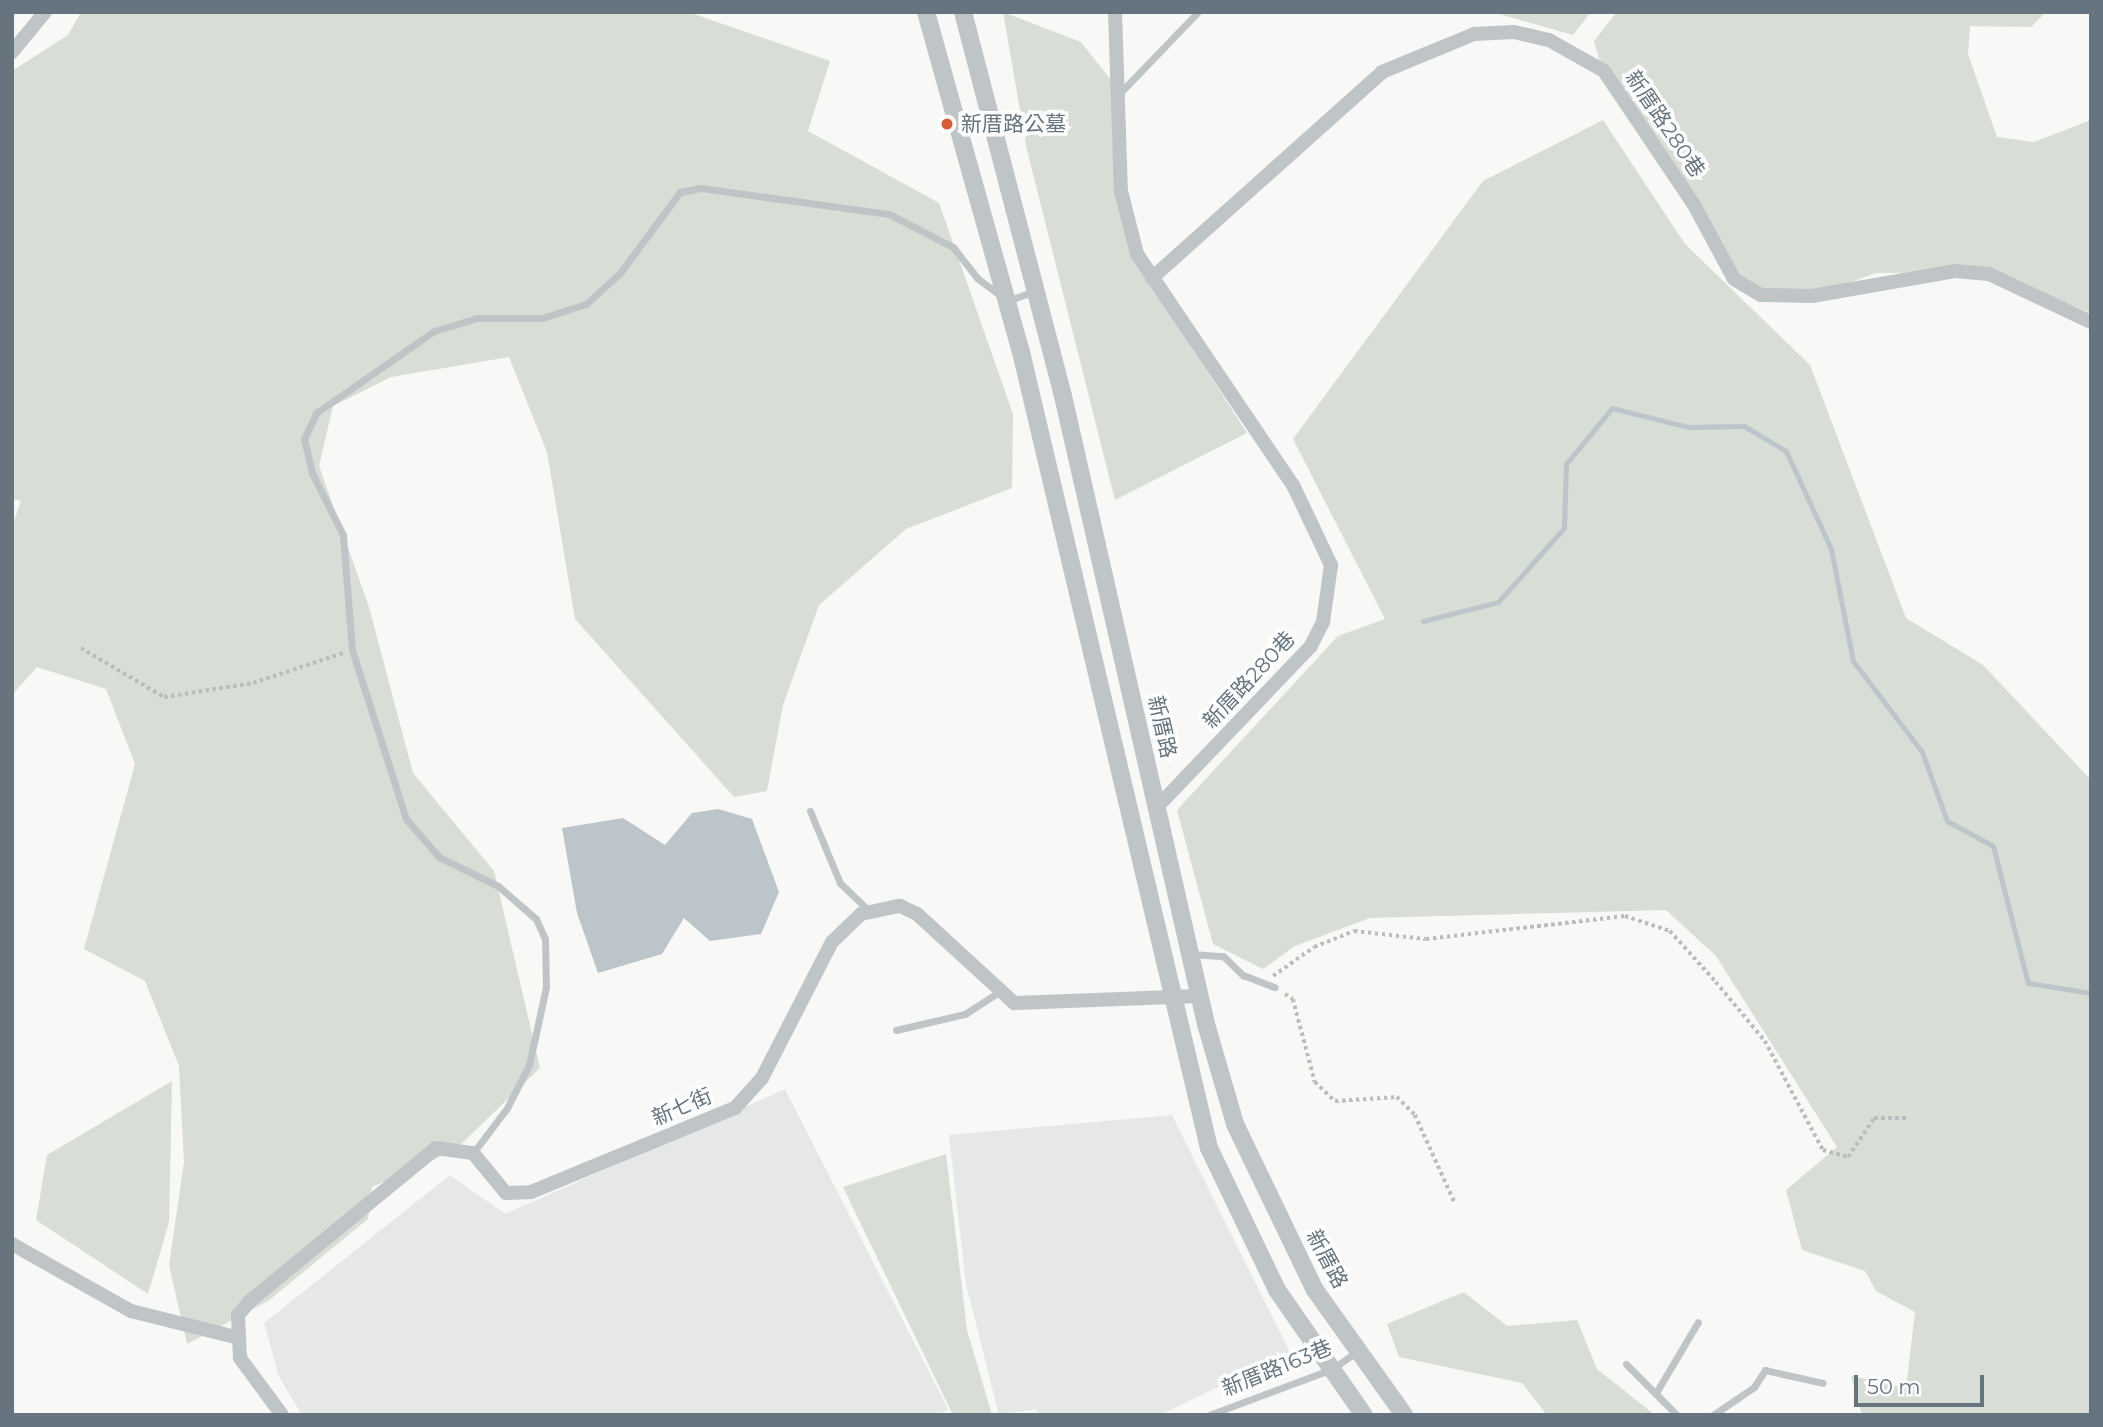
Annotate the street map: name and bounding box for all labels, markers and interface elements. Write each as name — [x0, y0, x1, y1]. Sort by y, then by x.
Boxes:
street label: 新厝路280巷 — [1620, 66, 1710, 182]
place label: 新厝路公墓 — [961, 111, 1066, 137]
marker: 新厝路公墓 — [939, 116, 955, 132]
street label: 新厝路280巷 — [1198, 626, 1300, 734]
street label: 新厝路 — [1143, 693, 1181, 761]
street label: 新七街 — [648, 1083, 716, 1131]
street label: 新厝路 — [1301, 1225, 1353, 1293]
street label: 新厝路163巷 — [1218, 1335, 1336, 1401]
scale bar — [1858, 1360, 1988, 1404]
text: 50 m — [1867, 1374, 1921, 1399]

